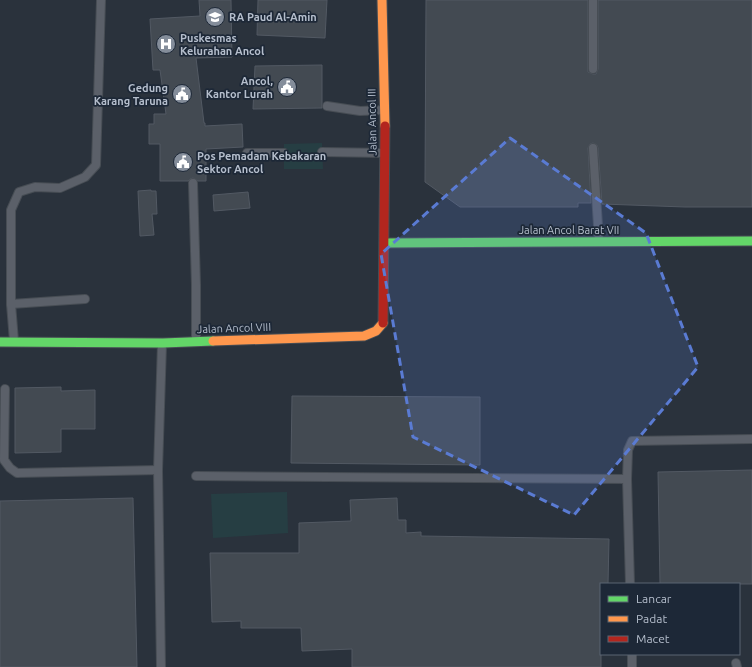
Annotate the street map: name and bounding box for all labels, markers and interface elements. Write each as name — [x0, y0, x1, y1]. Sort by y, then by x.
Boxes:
school or university icon: RA Paud Al-Amin — [204, 6, 226, 28]
place label: RA Paud Al-Amin — [229, 11, 317, 23]
place label: Puskesmas Kelurahan Ancol — [180, 32, 265, 57]
hospital icon: Puskesmas Kelurahan Ancol — [155, 33, 177, 55]
place label: Ancol, Kantor Lurah — [206, 75, 273, 100]
public building icon: Ancol, Kantor Lurah — [276, 76, 298, 98]
place label: Gedung Karang Taruna — [94, 82, 168, 107]
public building icon: Gedung Karang Taruna — [171, 83, 193, 105]
street label: Jalan Ancol III — [365, 88, 379, 156]
place label: Pos Pemadam Kebakaran Sektor Ancol — [197, 150, 326, 175]
public building icon: Pos Pemadam Kebakaran Sektor Ancol — [172, 151, 194, 173]
street label: Jalan Ancol Barat VII — [519, 224, 619, 236]
street label: Jalan Ancol VIII — [197, 321, 271, 335]
legend — [600, 583, 740, 655]
text: Lancar — [636, 592, 672, 605]
text: Padat — [636, 612, 667, 625]
text: Macet — [636, 632, 670, 645]

